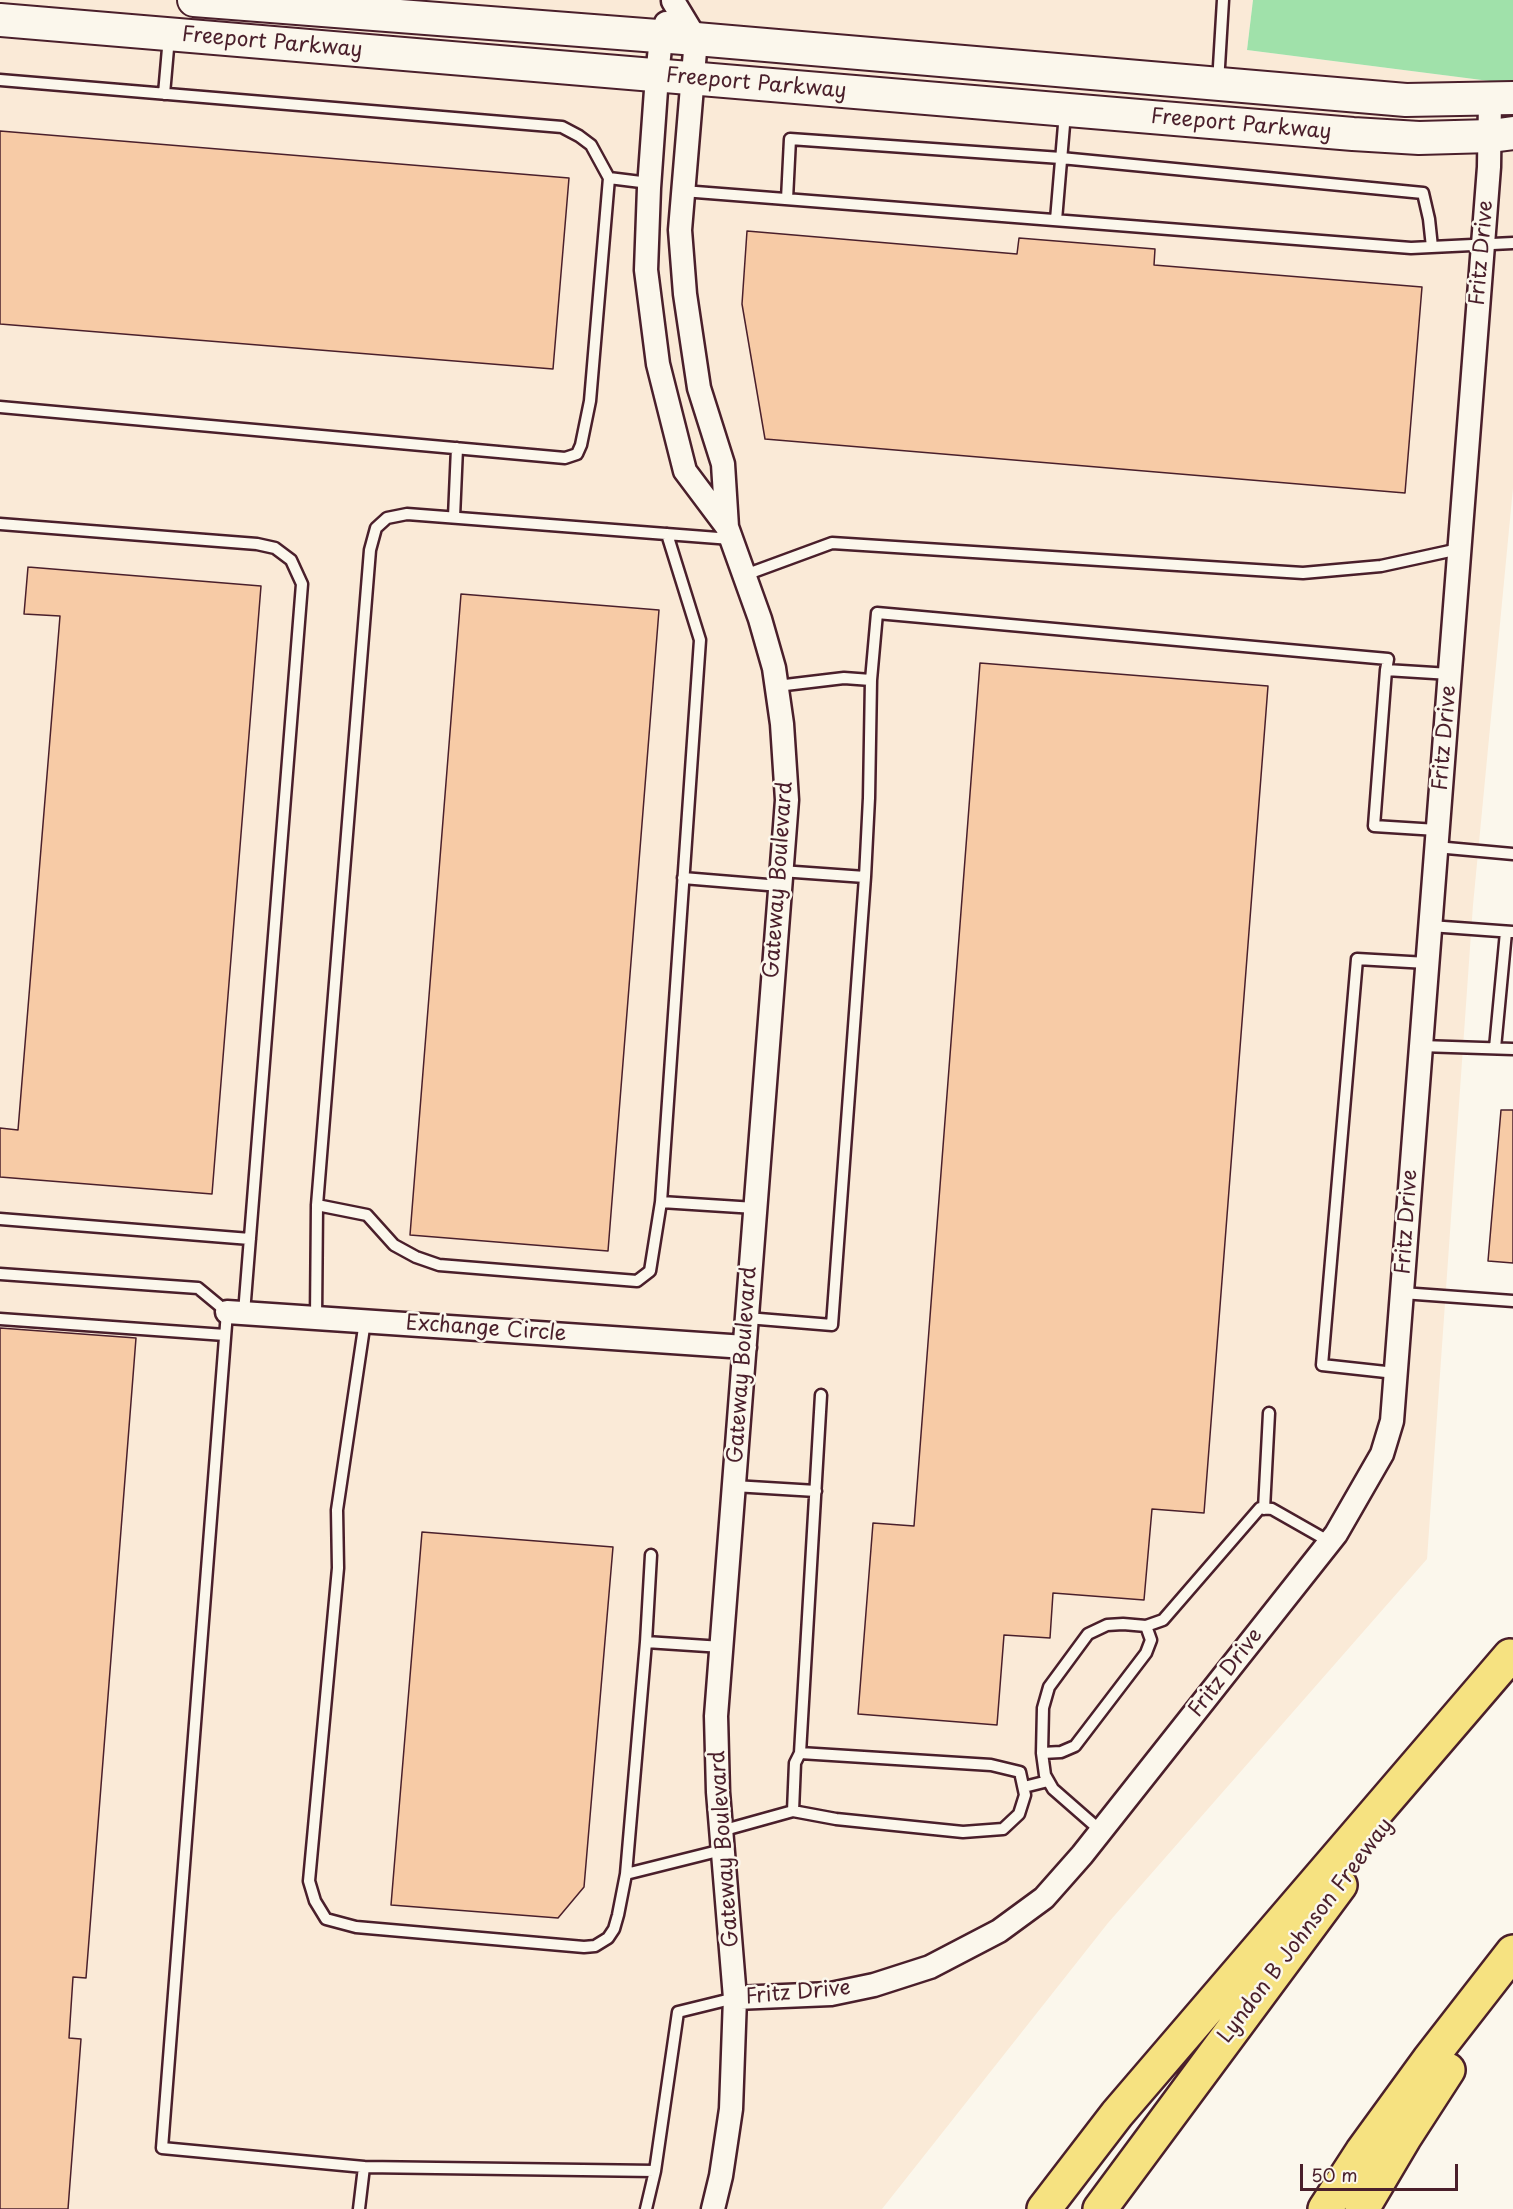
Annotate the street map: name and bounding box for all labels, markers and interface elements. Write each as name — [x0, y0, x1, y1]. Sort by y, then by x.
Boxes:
street label: Freeport Parkway — [181, 23, 363, 63]
street label: Freeport Parkway — [665, 64, 847, 104]
street label: Freeport Parkway — [1150, 105, 1332, 145]
street label: Fritz Drive — [1465, 199, 1499, 307]
street label: Fritz Drive — [1428, 684, 1462, 792]
street label: Gateway Boulevard — [760, 781, 798, 979]
street label: Fritz Drive — [1391, 1169, 1423, 1275]
street label: Gateway Boulevard — [724, 1266, 762, 1464]
street label: Exchange Circle — [405, 1311, 567, 1347]
street label: Fritz Drive — [1184, 1624, 1268, 1722]
street label: Gateway Boulevard — [706, 1750, 744, 1948]
street label: Lyndon B Johnson Freeway — [1213, 1814, 1399, 2048]
street label: Fritz Drive — [744, 1976, 852, 2010]
scale bar — [1303, 2152, 1460, 2190]
text: 50 m — [1311, 2161, 1358, 2188]

